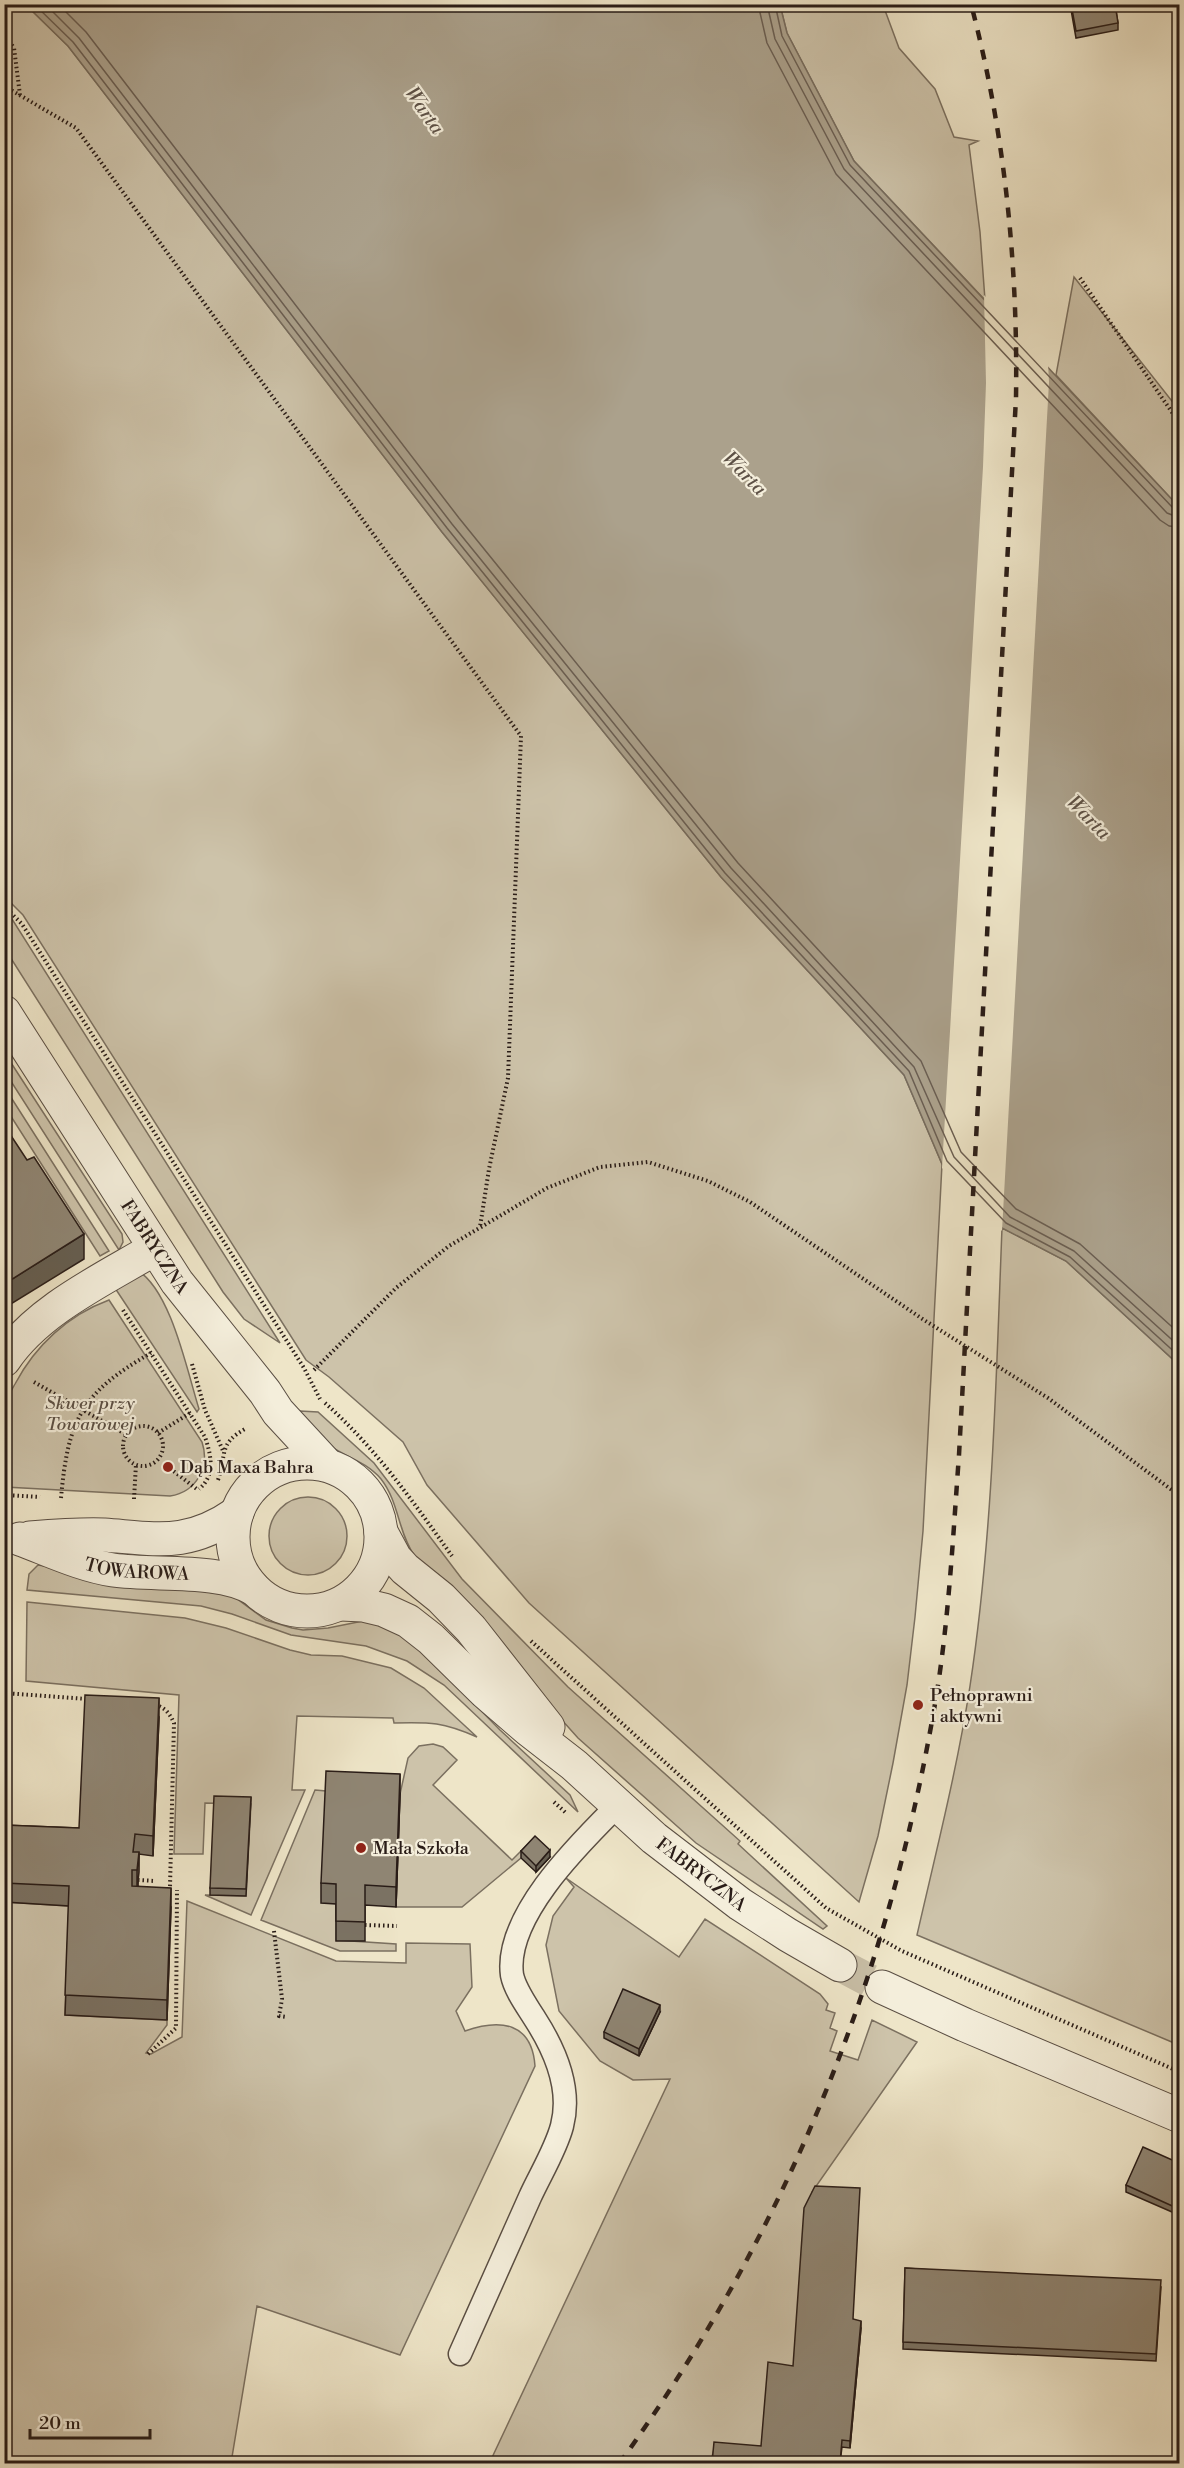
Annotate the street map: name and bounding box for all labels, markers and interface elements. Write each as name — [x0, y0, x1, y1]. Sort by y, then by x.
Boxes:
water label: Warta — [398, 82, 450, 140]
water label: Warta — [716, 447, 772, 502]
water label: Warta — [1060, 791, 1116, 846]
street label: FABRYCZNA — [115, 1195, 194, 1300]
park label: Skwer przy Towarowej — [45, 1392, 135, 1436]
place label: Dąb Maxa Bahra — [180, 1456, 315, 1479]
marker: Dąb Maxa Bahra — [161, 1460, 175, 1474]
street label: TOWAROWA — [82, 1553, 191, 1586]
place label: Pełnoprawni i aktywni — [930, 1684, 1033, 1728]
marker: Pełnoprawni i aktywni — [911, 1698, 925, 1712]
street label: FABRYCZNA — [651, 1833, 751, 1917]
place label: Mała Szkoła — [373, 1837, 470, 1860]
marker: Mała Szkoła — [354, 1841, 368, 1855]
scale bar — [30, 2402, 150, 2440]
text: 20 m — [39, 2412, 81, 2435]

